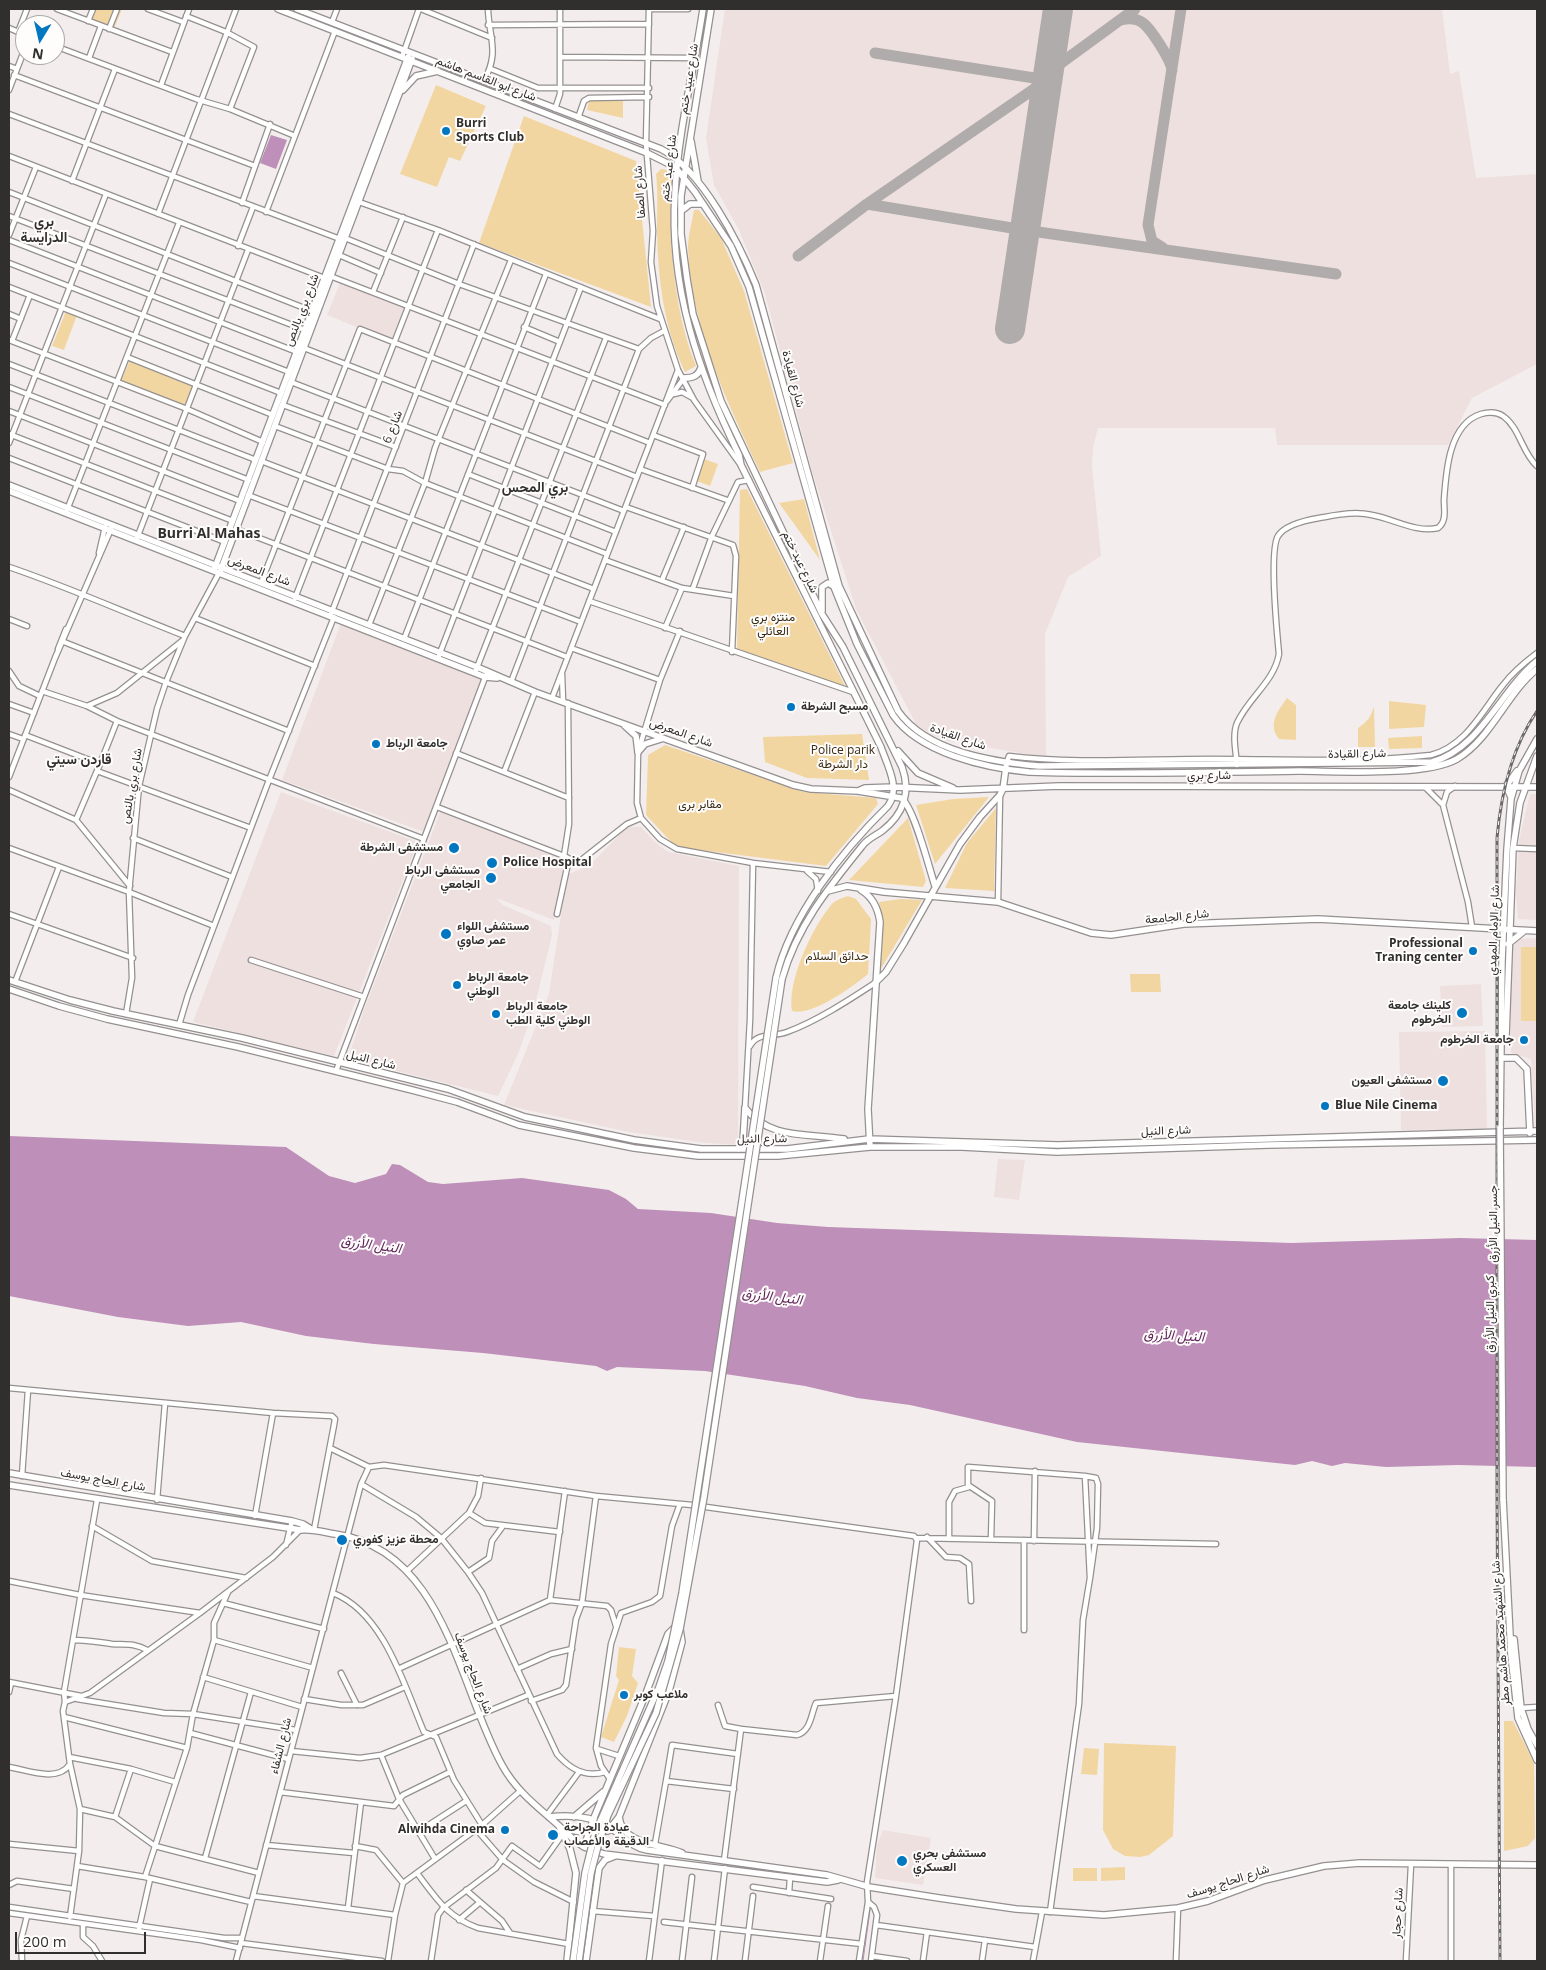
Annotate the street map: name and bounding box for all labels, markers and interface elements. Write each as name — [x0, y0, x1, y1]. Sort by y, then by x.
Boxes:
north arrow — [15, 15, 65, 65]
street label: شارع عبيد ختم — [676, 43, 702, 115]
text: N — [31, 44, 45, 65]
street label: شارع ابو القاسم هاشم — [434, 53, 538, 105]
place label: Burri Sports Club — [456, 117, 524, 145]
marker: Burri Sports Club — [440, 125, 452, 137]
street label: شارع عبد ختم — [658, 134, 680, 202]
street label: شارع الصفا — [631, 165, 649, 219]
district label: بري الدرايسة — [21, 214, 67, 246]
street label: شارع بري بالنص — [282, 272, 322, 348]
street label: شارع القيادة — [779, 349, 807, 409]
street label: شارع 6 — [380, 408, 406, 446]
district label: بري المحس — [502, 480, 568, 496]
district label: Burri Al Mahas — [157, 526, 261, 542]
street label: شارع عبد ختم — [779, 529, 821, 595]
street label: شارع المعرض — [226, 552, 292, 590]
park label: منتزه بري العائلي — [751, 611, 795, 639]
place label: مسبح الشرطة — [801, 700, 868, 714]
marker: مسبح الشرطة — [785, 701, 797, 713]
street label: شارع المعرض — [647, 715, 715, 751]
street label: شارع القيادة — [928, 721, 988, 753]
place label: جامعة الرباط — [386, 737, 448, 751]
marker: جامعة الرباط — [370, 738, 382, 750]
park label: Police parik دار الشرطة — [811, 744, 875, 772]
street label: شارع القيادة — [1328, 746, 1386, 762]
street label: شارع بري بالنص — [118, 747, 146, 825]
district label: قاردن سيتي — [46, 752, 112, 768]
street label: شارع بري — [1187, 769, 1231, 783]
park label: مقابر برى — [678, 798, 722, 812]
place label: مستشفى الشرطة — [360, 841, 443, 855]
marker: مستشفى الشرطة — [447, 841, 461, 855]
marker: Police Hospital — [485, 856, 499, 870]
place label: Police Hospital — [503, 856, 592, 870]
place label: مستشفى الرباط الجامعي — [405, 864, 480, 892]
marker: مستشفى الرباط الجامعي — [484, 871, 498, 885]
street label: شارع الإمام المهدي — [1485, 884, 1503, 976]
street label: شارع الجامعة — [1144, 906, 1210, 928]
place label: مستشفى اللواء عمر صاوي — [457, 920, 529, 948]
marker: مستشفى اللواء عمر صاوي — [439, 927, 453, 941]
place label: Professional Traning center — [1375, 937, 1463, 965]
marker: Professional Traning center — [1467, 945, 1479, 957]
park label: حدائق السلام — [806, 950, 868, 964]
place label: جامعة الرباط الوطني — [467, 971, 529, 999]
marker: جامعة الرباط الوطني — [451, 979, 463, 991]
place label: كلينك جامعة الخرطوم — [1388, 999, 1451, 1027]
place label: جامعة الرباط الوطني كلية الطب — [506, 1000, 590, 1028]
marker: كلينك جامعة الخرطوم — [1455, 1006, 1469, 1020]
marker: جامعة الرباط الوطني كلية الطب — [490, 1008, 502, 1020]
place label: جامعة الخرطوم — [1440, 1033, 1514, 1047]
marker: جامعة الخرطوم — [1518, 1034, 1530, 1046]
street label: شارع النيل — [345, 1047, 397, 1073]
place label: مستشفى العيون — [1352, 1074, 1432, 1088]
marker: مستشفى العيون — [1436, 1074, 1450, 1088]
place label: Blue Nile Cinema — [1335, 1099, 1437, 1113]
marker: Blue Nile Cinema — [1319, 1100, 1331, 1112]
street label: شارع النيل — [1141, 1123, 1191, 1139]
street label: شارع النيل — [737, 1131, 787, 1147]
street label: جسر النيل الأزرق — [1487, 1185, 1501, 1263]
water label: النيل الأزرق — [340, 1232, 402, 1258]
street label: كبري النيل الأزرق — [1484, 1275, 1498, 1353]
water label: النيل الأزرق — [741, 1285, 803, 1309]
water label: النيل الأزرق — [1143, 1326, 1205, 1346]
street label: شارع الحاج يوسف — [59, 1465, 147, 1495]
marker: محطة عزيز كفوري — [335, 1533, 349, 1547]
place label: محطة عزيز كفوري — [353, 1533, 438, 1547]
street label: شارع الشهيد محمد هاشم مطر — [1489, 1560, 1513, 1706]
street label: شارع الحاج يوسف — [451, 1630, 495, 1716]
place label: ملاعب كوبر — [634, 1688, 688, 1702]
marker: ملاعب كوبر — [618, 1689, 630, 1701]
street label: شارع الشفاء — [267, 1716, 295, 1776]
place label: عيادة الجراحة الدقيقة والأعصاب — [564, 1821, 649, 1849]
place label: Alwihda Cinema — [398, 1823, 495, 1837]
marker: Alwihda Cinema — [499, 1824, 511, 1836]
marker: عيادة الجراحة الدقيقة والأعصاب — [546, 1828, 560, 1842]
place label: مستشفى بحري العسكري — [913, 1847, 986, 1875]
marker: مستشفى بحري العسكري — [895, 1854, 909, 1868]
street label: شارع الحاج يوسف — [1185, 1862, 1271, 1902]
street label: شارع حجار — [1389, 1887, 1407, 1939]
scale bar — [18, 1922, 149, 1954]
text: 200 m — [23, 1931, 67, 1951]

